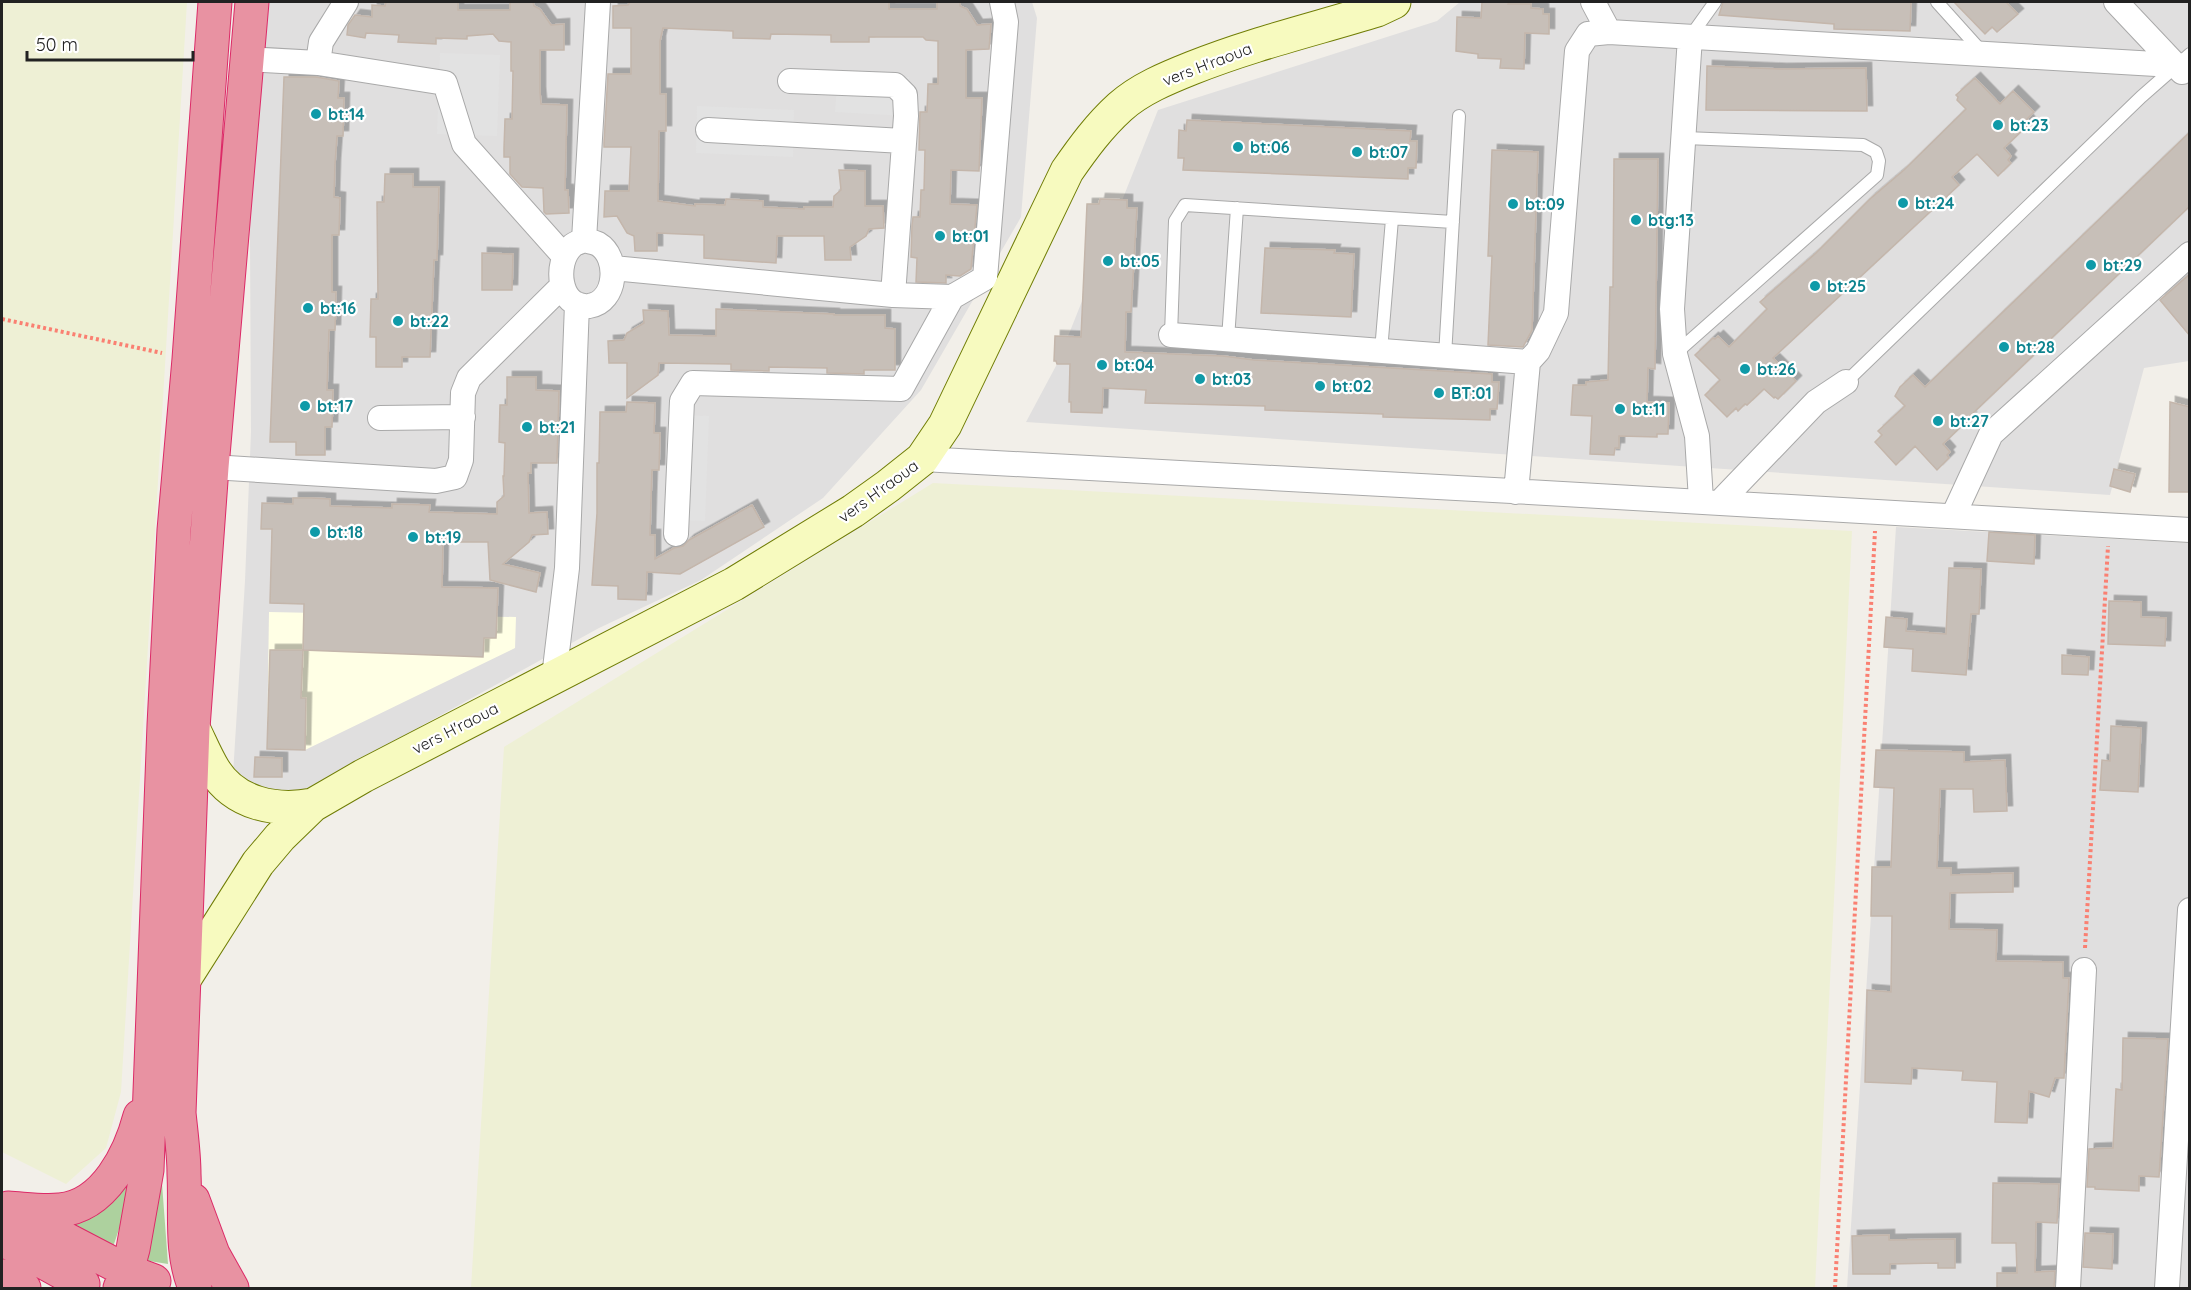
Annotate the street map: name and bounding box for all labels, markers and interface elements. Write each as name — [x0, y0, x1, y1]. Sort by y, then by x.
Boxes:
scale bar — [27, 24, 194, 62]
text: 50 m — [36, 33, 78, 56]
street label: vers H'raoua — [1159, 38, 1255, 90]
place label: bt:14 — [328, 104, 365, 124]
marker: bt:14 — [309, 107, 323, 121]
place label: bt:23 — [2010, 115, 2049, 135]
marker: bt:23 — [1991, 118, 2005, 132]
place label: bt:06 — [1250, 137, 1290, 157]
marker: bt:06 — [1231, 140, 1245, 154]
place label: bt:07 — [1369, 142, 1408, 162]
marker: bt:07 — [1350, 145, 1364, 159]
place label: bt:24 — [1915, 193, 1955, 213]
place label: bt:09 — [1525, 194, 1565, 214]
marker: bt:24 — [1896, 196, 1910, 210]
marker: bt:09 — [1506, 197, 1520, 211]
place label: btg:13 — [1648, 210, 1694, 230]
marker: btg:13 — [1629, 213, 1643, 227]
place label: bt:01 — [952, 226, 989, 246]
marker: bt:01 — [933, 229, 947, 243]
place label: bt:05 — [1120, 251, 1160, 271]
marker: bt:05 — [1101, 254, 1115, 268]
place label: bt:29 — [2103, 255, 2142, 275]
marker: bt:29 — [2084, 258, 2098, 272]
place label: bt:25 — [1827, 276, 1866, 296]
marker: bt:25 — [1808, 279, 1822, 293]
place label: bt:16 — [320, 298, 356, 318]
marker: bt:16 — [301, 301, 315, 315]
place label: bt:22 — [410, 311, 449, 331]
marker: bt:22 — [391, 314, 405, 328]
place label: bt:28 — [2016, 337, 2055, 357]
marker: bt:28 — [1997, 340, 2011, 354]
place label: bt:04 — [1114, 355, 1155, 375]
marker: bt:04 — [1095, 358, 1109, 372]
place label: bt:26 — [1757, 359, 1796, 379]
marker: bt:26 — [1738, 362, 1752, 376]
place label: bt:03 — [1212, 369, 1251, 389]
marker: bt:03 — [1193, 372, 1207, 386]
place label: bt:02 — [1332, 376, 1372, 396]
marker: bt:02 — [1313, 379, 1327, 393]
place label: BT:01 — [1451, 383, 1492, 403]
marker: BT:01 — [1432, 386, 1446, 400]
place label: bt:17 — [317, 396, 353, 416]
marker: bt:17 — [298, 399, 312, 413]
place label: bt:11 — [1632, 399, 1665, 419]
marker: bt:11 — [1613, 402, 1627, 416]
place label: bt:27 — [1950, 411, 1989, 431]
marker: bt:27 — [1931, 414, 1945, 428]
place label: bt:21 — [539, 417, 575, 437]
marker: bt:21 — [520, 420, 534, 434]
street label: vers H'raoua — [834, 455, 922, 527]
place label: bt:18 — [327, 522, 363, 542]
marker: bt:18 — [308, 525, 322, 539]
place label: bt:19 — [425, 527, 461, 547]
marker: bt:19 — [406, 530, 420, 544]
street label: vers H'raoua — [408, 698, 502, 758]

